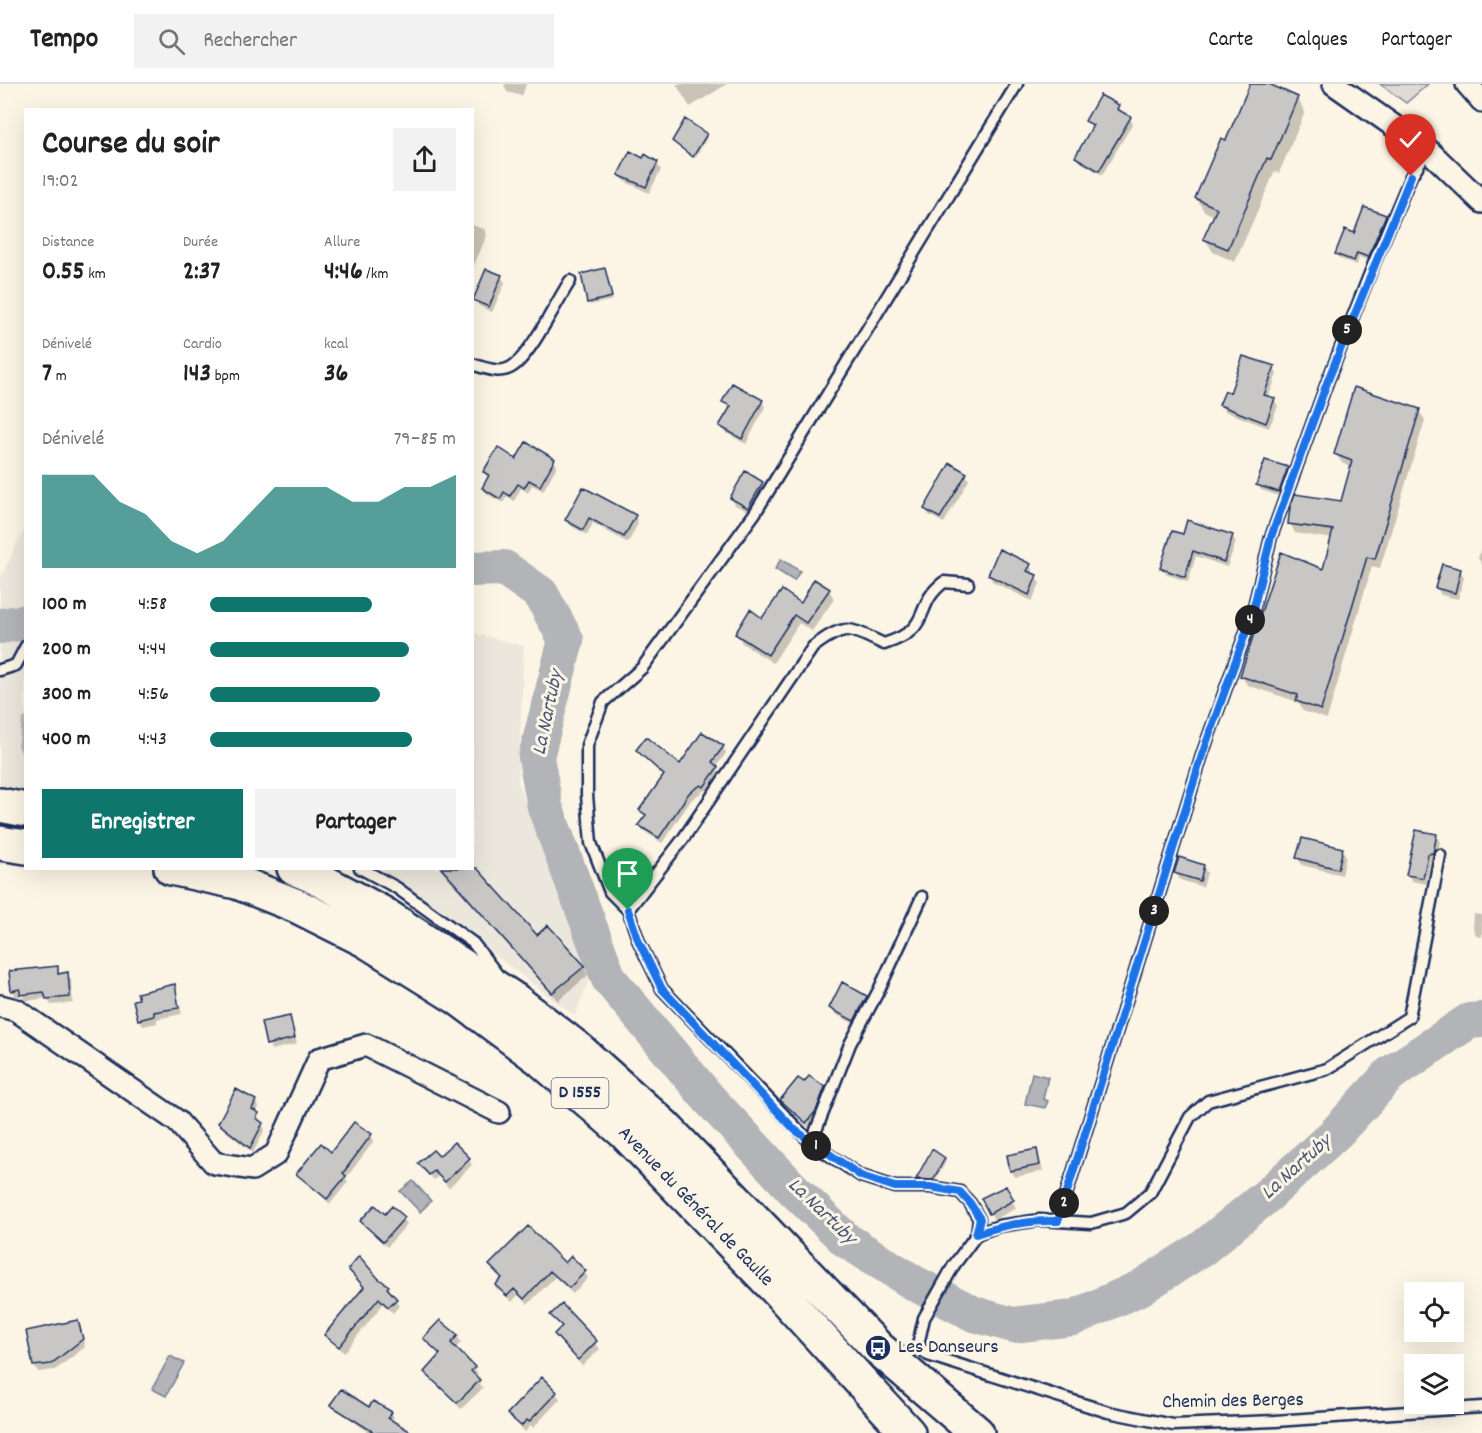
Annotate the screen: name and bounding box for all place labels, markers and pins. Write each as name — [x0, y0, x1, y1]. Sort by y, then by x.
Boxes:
pin — [1385, 114, 1436, 176]
pin: 5 — [1332, 315, 1362, 345]
pin: 4 — [1235, 605, 1265, 635]
pin — [602, 848, 653, 910]
pin: 3 — [1139, 896, 1169, 926]
pin: 1 — [801, 1131, 831, 1161]
pin: 2 — [1049, 1188, 1079, 1218]
bus stop icon: Les Danseurs — [863, 1333, 893, 1363]
place label: Les Danseurs — [898, 1334, 999, 1362]

